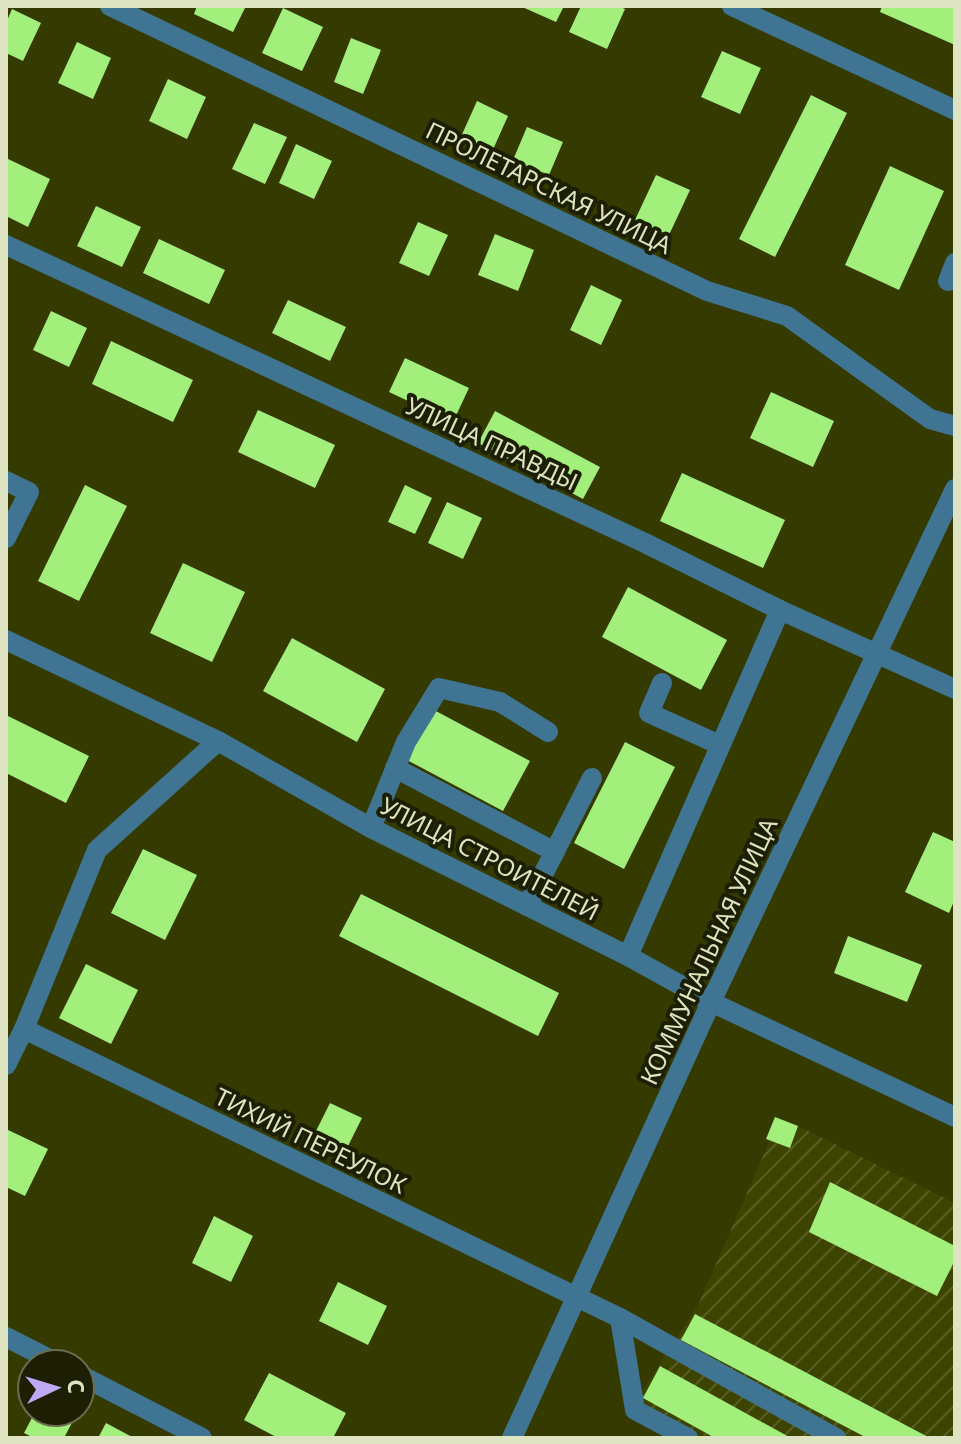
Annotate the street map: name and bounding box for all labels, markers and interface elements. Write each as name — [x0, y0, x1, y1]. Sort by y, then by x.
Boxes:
street label: ПРОЛЕТАРСКАЯ УЛИЦА — [421, 113, 678, 261]
street label: УЛИЦА ПРАВДЫ — [400, 389, 584, 497]
street label: УЛИЦА СТРОИТЕЛЕЙ — [375, 789, 605, 927]
street label: КОММУНАЛЬНАЯ УЛИЦА — [632, 812, 785, 1090]
street label: ТИХИЙ ПЕРЕУЛОК — [210, 1079, 412, 1201]
north arrow — [16, 1348, 96, 1428]
text: С — [61, 1378, 92, 1395]

